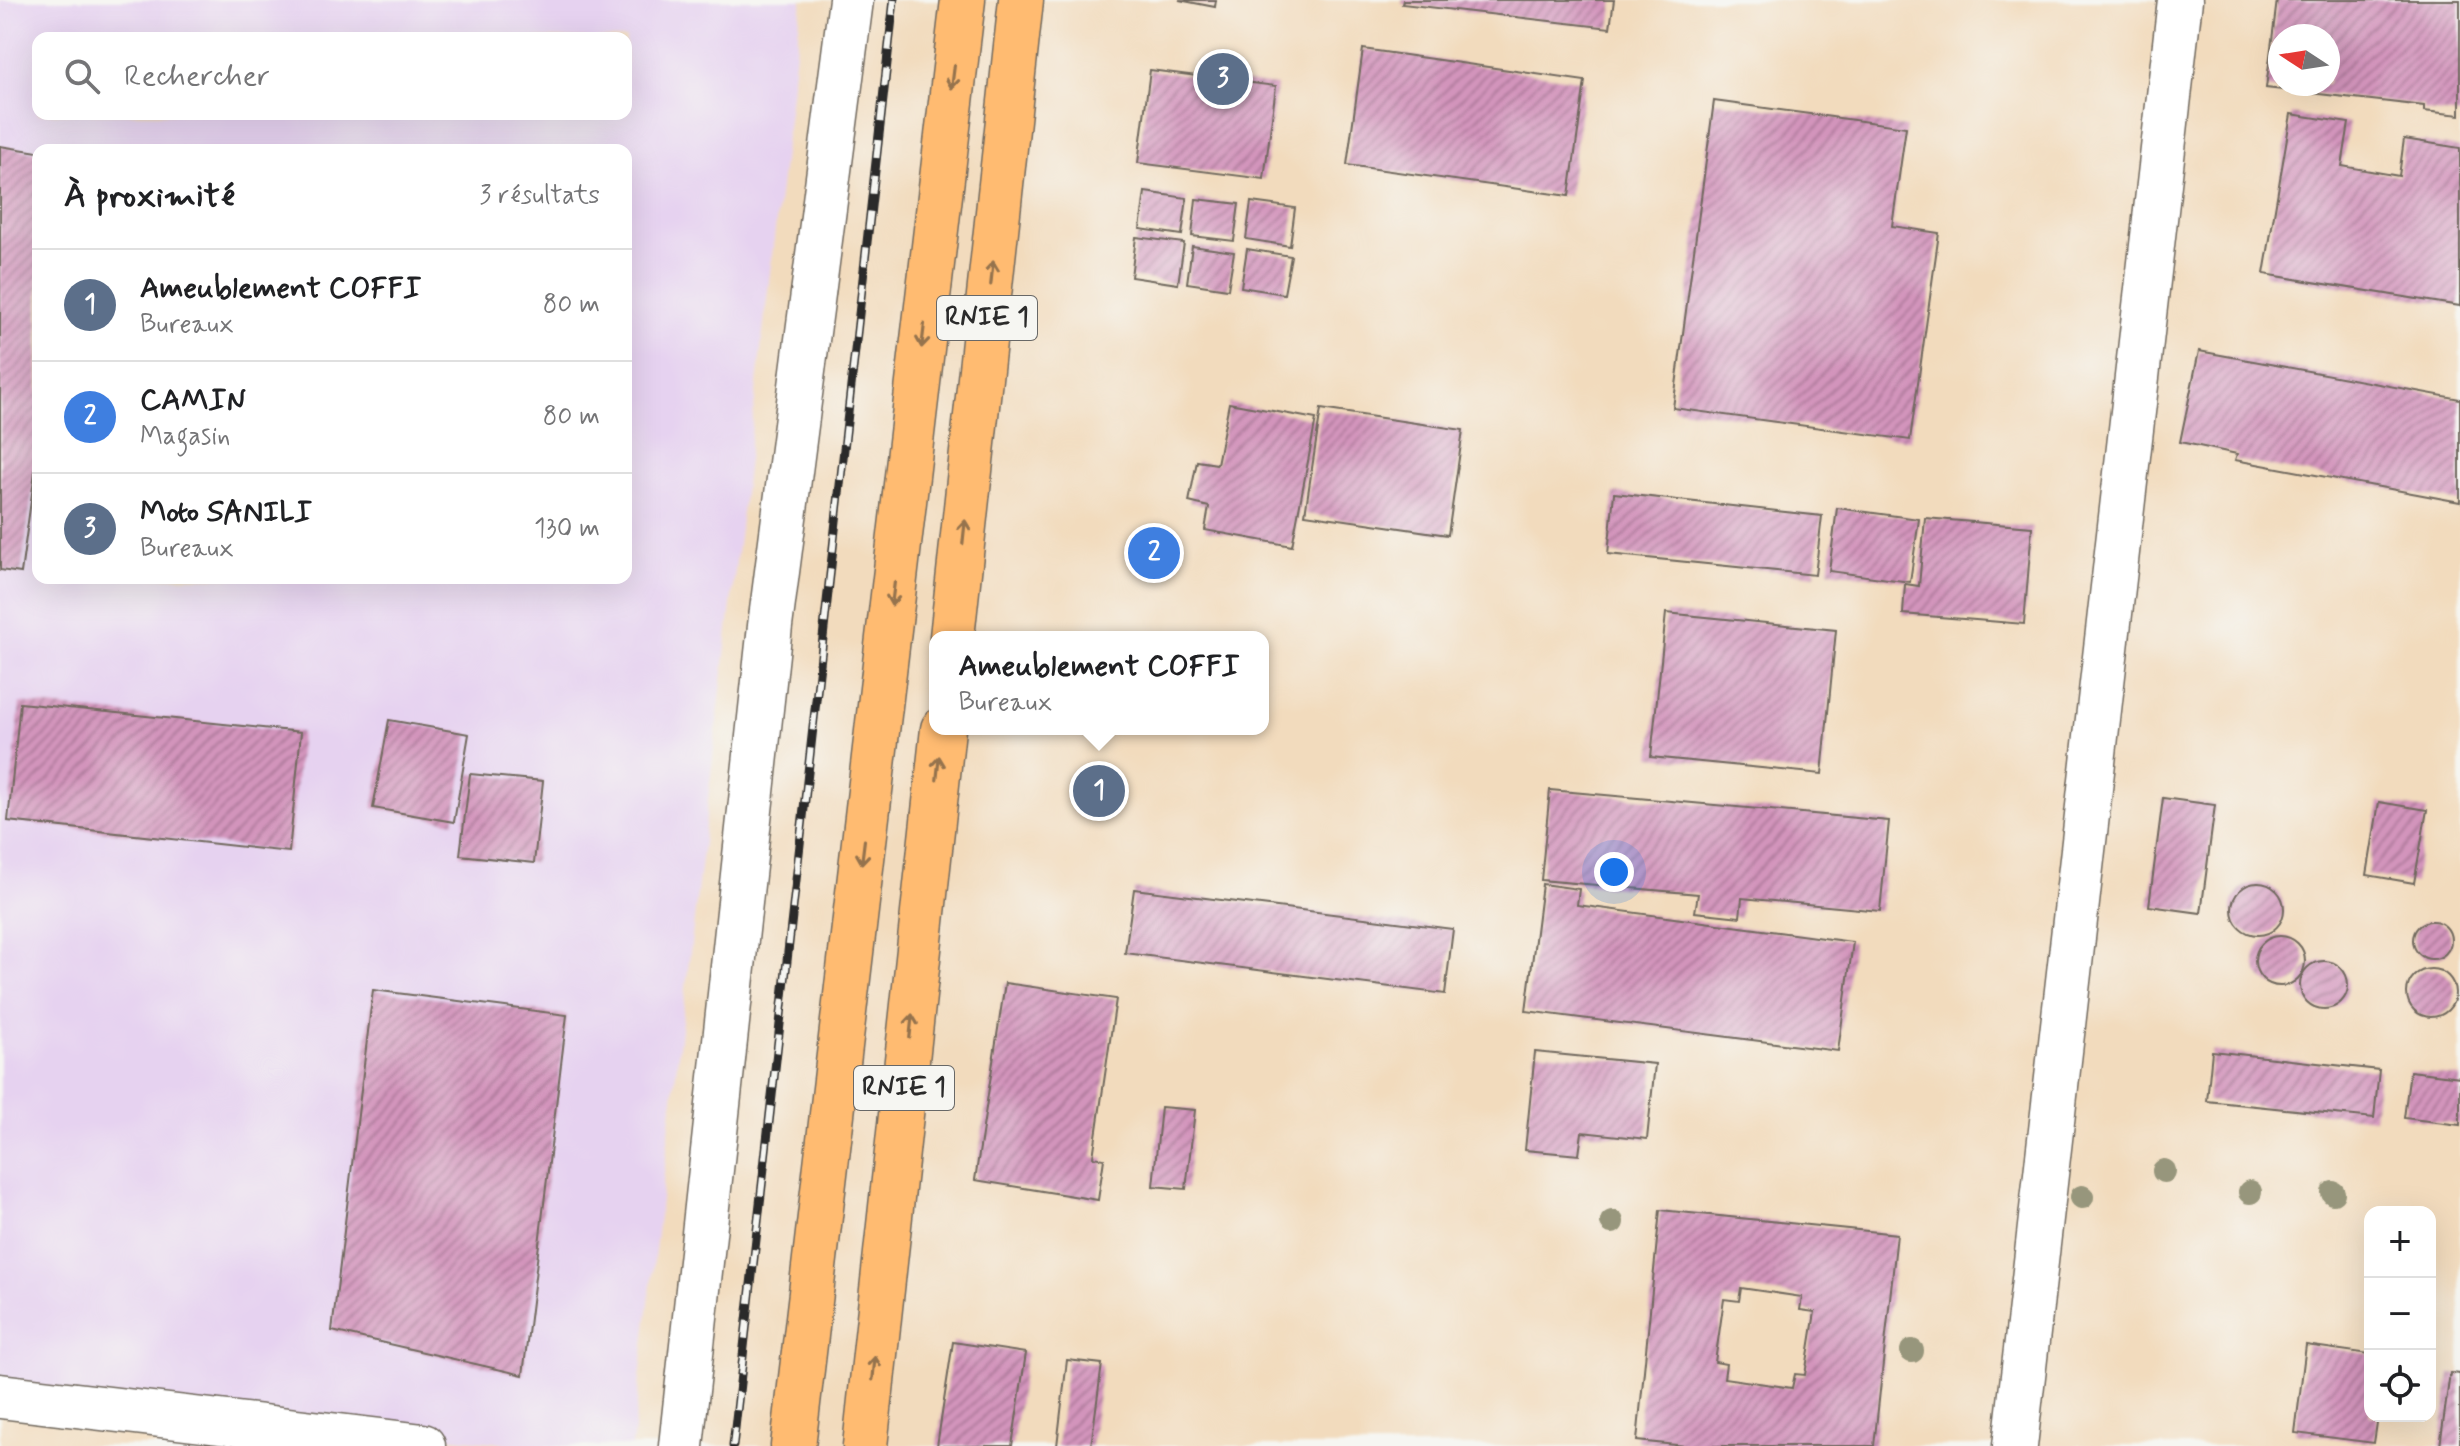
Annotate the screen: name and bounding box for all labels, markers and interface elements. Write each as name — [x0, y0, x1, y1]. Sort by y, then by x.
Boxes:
north arrow — [2268, 24, 2340, 96]
search box — [32, 32, 632, 120]
pin: 3 — [1197, 49, 1249, 109]
icon: search — [60, 54, 104, 98]
text: Rechercher — [124, 57, 270, 96]
one-way arrow — [946, 64, 961, 90]
text: À proximité — [64, 174, 235, 219]
text: 3 résultats — [479, 179, 600, 213]
one-way arrow — [984, 260, 999, 287]
text: Ameublement COFFI — [140, 269, 421, 308]
text: 1 — [84, 288, 96, 322]
text: 80 m — [543, 288, 600, 322]
road number: RNIE 1 — [937, 296, 1037, 340]
text: Bureaux — [140, 308, 234, 342]
one-way arrow — [916, 322, 931, 349]
text: CAMIN — [140, 381, 246, 420]
text: 2 — [84, 400, 96, 434]
text: 80 m — [543, 400, 600, 434]
text: Magasin — [140, 420, 230, 454]
text: Moto SANILI — [140, 493, 312, 532]
text: 3 — [84, 512, 96, 546]
text: 130 m — [534, 512, 600, 546]
one-way arrow — [956, 519, 971, 546]
pin: 2 — [1128, 523, 1180, 583]
text: Bureaux — [140, 532, 234, 566]
one-way arrow — [885, 581, 900, 606]
popup — [929, 631, 1269, 735]
text: Ameublement COFFI — [958, 647, 1240, 686]
text: Bureaux — [958, 686, 1052, 720]
one-way arrow — [931, 755, 946, 782]
pin: 1 — [1073, 761, 1125, 821]
one-way arrow — [855, 838, 870, 865]
your location — [1594, 852, 1634, 892]
one-way arrow — [903, 1014, 918, 1040]
road number: RNIE 1 — [854, 1066, 954, 1110]
map controls — [2364, 1206, 2436, 1422]
button: + — [2364, 1206, 2436, 1278]
button: − — [2364, 1278, 2436, 1350]
button: locate — [2364, 1350, 2436, 1422]
one-way arrow — [866, 1356, 881, 1382]

